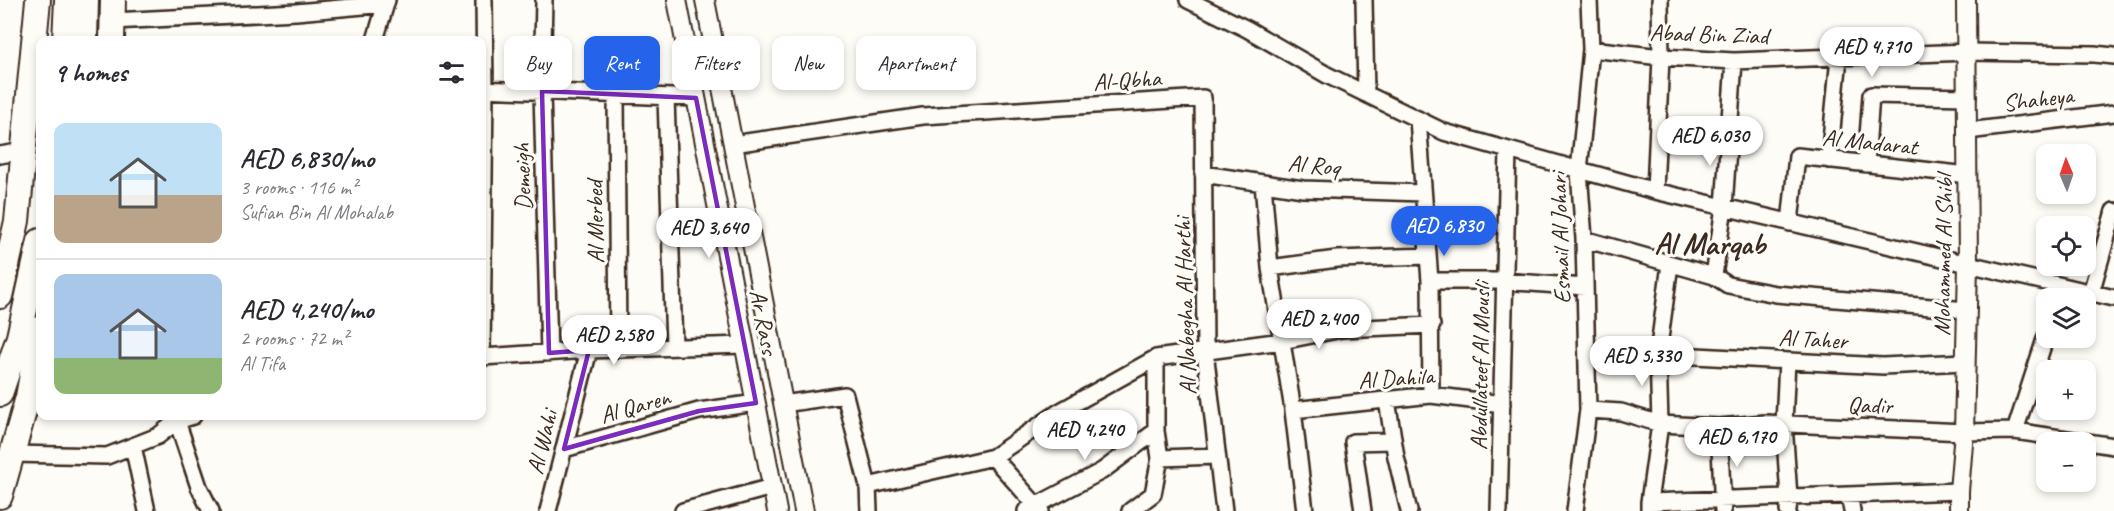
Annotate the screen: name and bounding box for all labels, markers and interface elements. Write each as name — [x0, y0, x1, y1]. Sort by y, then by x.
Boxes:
street label: Abad Bin Ziad — [1649, 17, 1772, 51]
pin: AED 4,710 — [1803, 27, 1941, 78]
text: AED 4,710 — [1833, 34, 1911, 59]
chip: Buy — [504, 36, 572, 90]
chip: Rent — [584, 36, 660, 90]
chip: Filters — [672, 36, 760, 90]
chip: New — [772, 36, 844, 90]
chip: Apartment — [856, 36, 976, 90]
text: 9 homes — [54, 56, 127, 89]
icon: filters — [435, 56, 468, 89]
street label: Al-Qbha — [1092, 63, 1163, 97]
street label: Shaheya — [2001, 80, 2077, 118]
pin: AED 6,030 — [1641, 116, 1779, 167]
street label: Al Madarat — [1821, 122, 1921, 162]
text: AED 6,030 — [1671, 123, 1749, 148]
text: AED 6,830/mo — [240, 142, 374, 175]
street label: Demeigh — [506, 142, 538, 211]
north arrow — [2036, 144, 2096, 204]
map controls — [2036, 144, 2096, 492]
icon: home — [102, 147, 174, 219]
street label: Al Roq — [1287, 148, 1343, 182]
street label: Esmail Al Johari — [1543, 168, 1577, 304]
street label: Mohammed Al Shibl — [1927, 170, 1959, 336]
text: 3 rooms · 116 m² — [240, 175, 357, 200]
street label: Al Merbed — [579, 177, 611, 264]
text: Sufian Bin Al Mohalab — [240, 200, 393, 225]
pin: AED 6,830 — [1375, 206, 1513, 257]
pin: AED 3,640 — [640, 208, 778, 259]
text: AED 6,830 — [1405, 213, 1483, 238]
street label: Al Nabegha Al Harthi — [1167, 214, 1203, 396]
text: AED 3,640 — [670, 215, 748, 240]
button: locate — [2036, 216, 2096, 276]
district label: Al Marqab — [1655, 225, 1768, 263]
street label: Abdullateef Al Mousli — [1464, 278, 1497, 450]
street label: Ar Rass — [743, 287, 785, 359]
button: layers — [2036, 288, 2096, 348]
text: AED 4,240/mo — [240, 293, 374, 326]
icon: home — [102, 298, 174, 370]
pin: AED 2,400 — [1250, 299, 1388, 350]
text: AED 2,400 — [1280, 306, 1358, 331]
pin: AED 2,580 — [545, 315, 683, 366]
text: AED 2,580 — [576, 322, 652, 347]
street label: Al Taher — [1778, 322, 1850, 356]
text: 2 rooms · 72 m² — [240, 326, 348, 351]
pin: AED 5,330 — [1573, 336, 1711, 387]
text: AED 5,330 — [1604, 343, 1680, 368]
text: Al Tifa — [240, 351, 285, 376]
street label: Al Dahila — [1357, 360, 1437, 396]
button: + — [2036, 360, 2096, 420]
street label: Al Qaren — [596, 381, 675, 430]
street label: Qadir — [1847, 389, 1895, 421]
street label: Al Wahi — [520, 404, 565, 477]
pin: AED 4,240 — [1016, 410, 1154, 461]
text: AED 4,240 — [1046, 417, 1124, 442]
pin: AED 6,170 — [1668, 417, 1806, 468]
text: AED 6,170 — [1698, 424, 1776, 449]
button: − — [2036, 432, 2096, 492]

